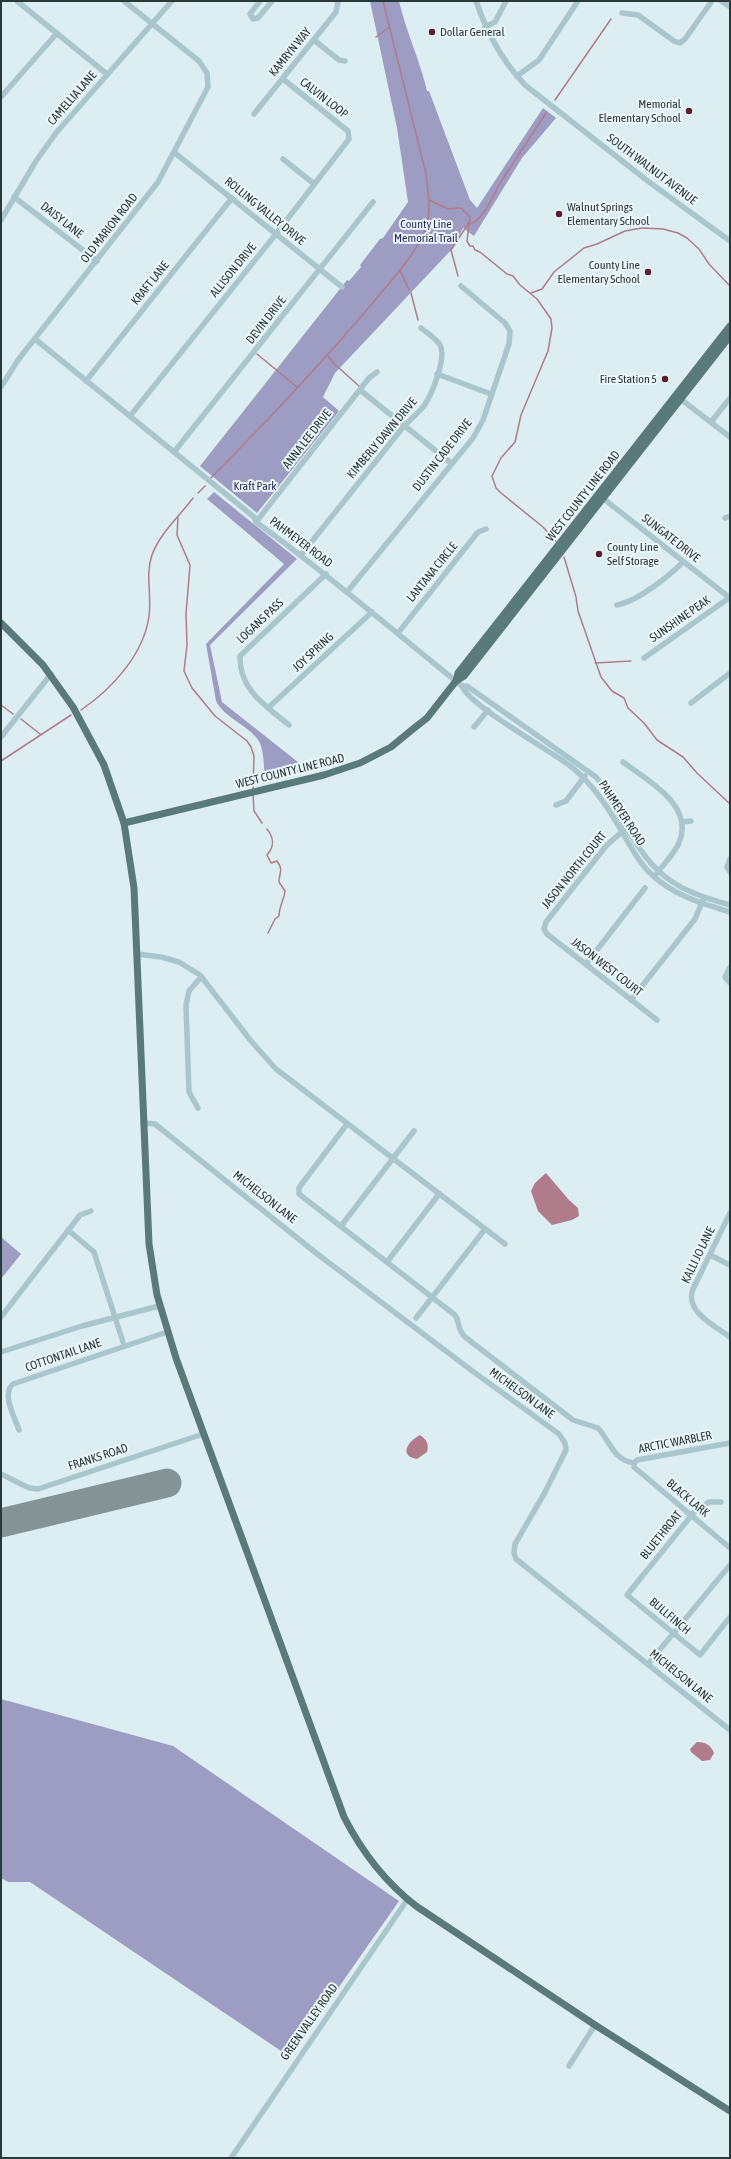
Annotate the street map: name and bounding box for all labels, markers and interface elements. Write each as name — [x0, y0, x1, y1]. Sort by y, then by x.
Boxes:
street label: KAMRYN WAY — [266, 24, 314, 79]
place label: Dollar General — [440, 25, 505, 39]
marker: Dollar General — [427, 27, 437, 37]
street label: CAMELLIA LANE — [45, 68, 99, 128]
street label: CALVIN LOOP — [297, 75, 351, 121]
place label: Memorial Elementary School — [599, 97, 682, 125]
marker: Memorial Elementary School — [684, 106, 694, 116]
street label: SOUTH WALNUT AVENUE — [604, 131, 700, 207]
street label: ROLLING VALLEY DRIVE — [222, 174, 308, 248]
street label: OLD MARION ROAD — [78, 190, 141, 265]
street label: DAISY LANE — [38, 199, 86, 241]
place label: Walnut Springs Elementary School — [567, 200, 650, 228]
marker: Walnut Springs Elementary School — [554, 209, 564, 219]
park label: County Line Memorial Trail — [394, 217, 459, 245]
street label: ALLISON DRIVE — [207, 240, 259, 300]
street label: KRAFT LANE — [128, 258, 172, 308]
place label: County Line Elementary School — [558, 258, 641, 286]
marker: County Line Elementary School — [643, 267, 653, 277]
street label: DEVIN DRIVE — [243, 294, 289, 346]
place label: Fire Station 5 — [600, 372, 657, 386]
marker: Fire Station 5 — [660, 374, 670, 384]
street label: KIMBERLY DAWN DRIVE — [344, 395, 420, 481]
street label: ANNA LEE DRIVE — [280, 407, 334, 471]
street label: DUSTIN CADE DRIVE — [410, 416, 474, 494]
street label: WEST COUNTY LINE ROAD — [543, 448, 623, 544]
park label: Kraft Park — [233, 479, 277, 493]
street label: SUNGATE DRIVE — [639, 511, 703, 565]
street label: PAHMEYER ROAD — [267, 514, 335, 570]
street label: LANTANA CIRCLE — [404, 539, 460, 605]
place label: County Line Self Storage — [607, 540, 659, 568]
marker: County Line Self Storage — [594, 549, 604, 559]
street label: SUNSHINE PEAK — [647, 593, 713, 645]
street label: LOGANS PASS — [234, 596, 286, 646]
street label: JOY SPRING — [290, 630, 336, 674]
street label: WEST COUNTY LINE ROAD — [234, 751, 346, 791]
street label: PAHMEYER ROAD — [596, 778, 648, 848]
street label: JASON NORTH COURT — [539, 828, 610, 911]
street label: JASON WEST COURT — [568, 935, 646, 1000]
street label: MICHELSON LANE — [230, 1168, 300, 1226]
street label: KALLI JO LANE — [678, 1225, 718, 1285]
street label: COTTONTAIL LANE — [23, 1336, 103, 1374]
street label: MICHELSON LANE — [487, 1365, 557, 1421]
street label: ARCTIC WARBLER — [637, 1428, 713, 1456]
street label: FRANKS ROAD — [66, 1441, 130, 1473]
street label: BLACK LARK — [664, 1476, 712, 1520]
street label: BLUETHROAT — [637, 1507, 685, 1562]
street label: BULLFINCH — [647, 1595, 693, 1637]
street label: MICHELSON LANE — [647, 1646, 715, 1706]
street label: GREEN VALLEY ROAD — [278, 1981, 341, 2063]

